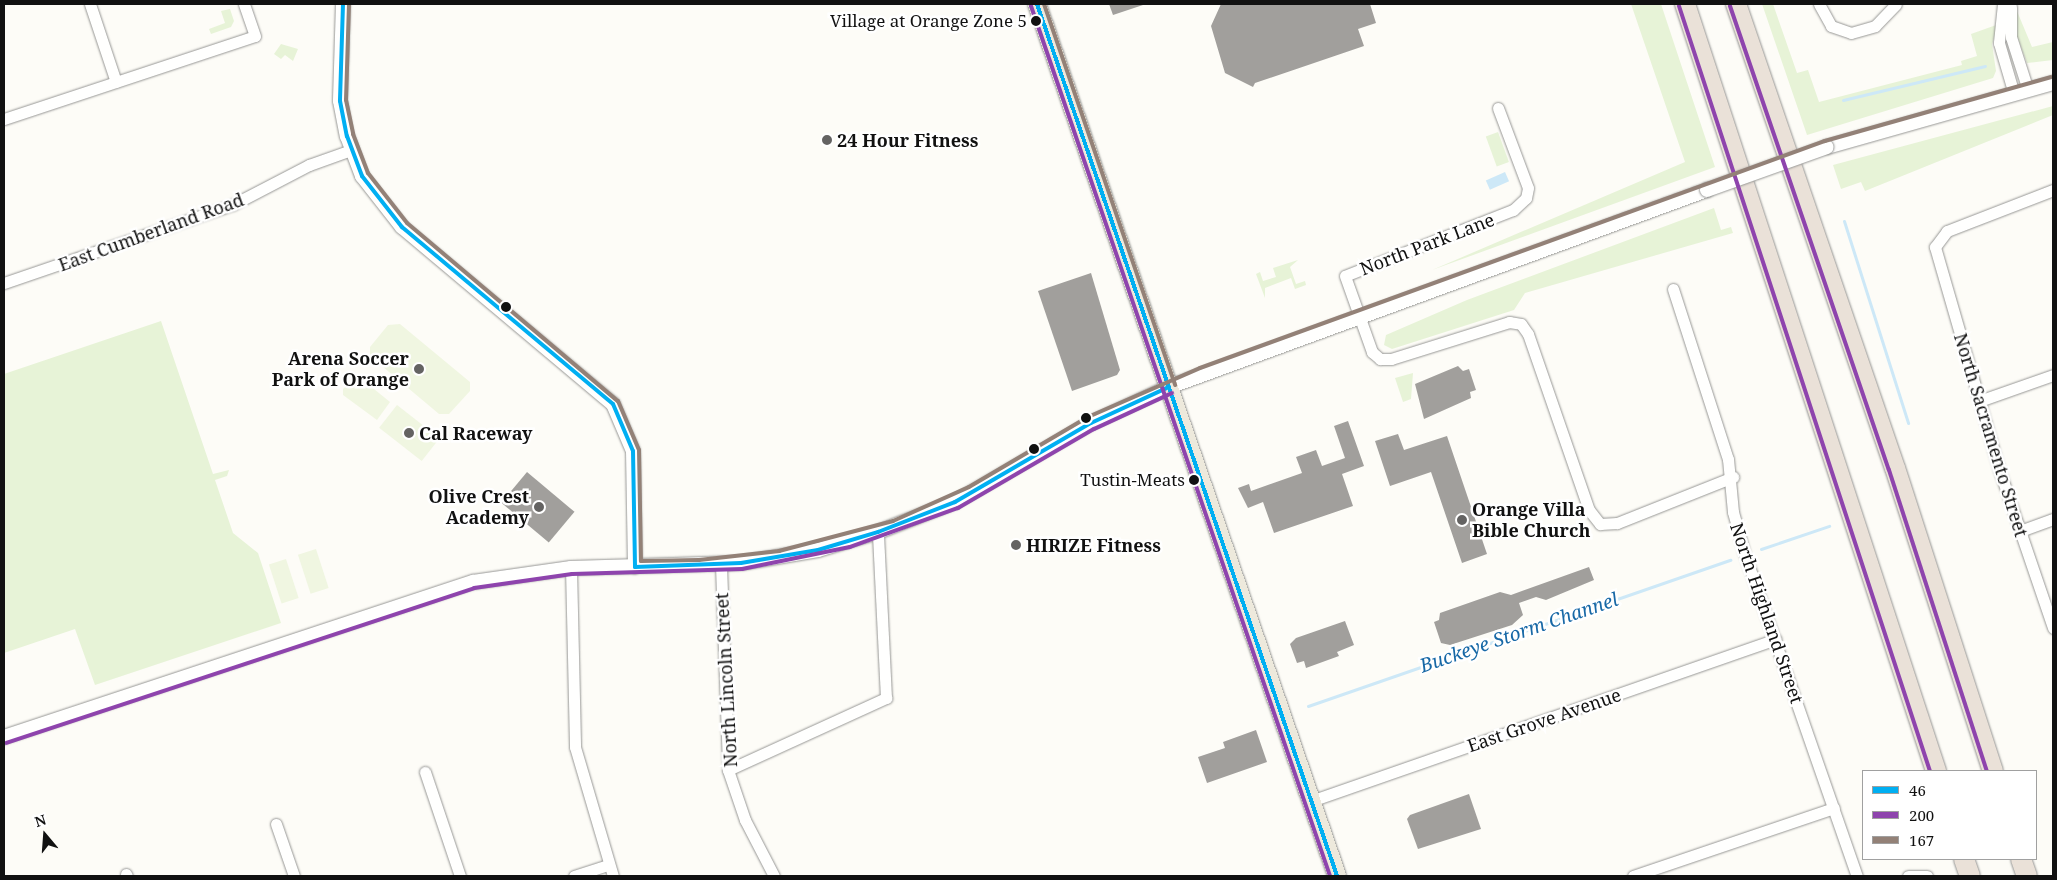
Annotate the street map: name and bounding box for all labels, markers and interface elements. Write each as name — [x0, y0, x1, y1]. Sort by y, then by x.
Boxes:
place label: Village at Orange Zone 5 — [830, 11, 1027, 31]
marker: Village at Orange Zone 5 — [1031, 16, 1041, 26]
place label: 24 Hour Fitness — [837, 129, 978, 151]
marker: 24 Hour Fitness — [821, 134, 833, 146]
street label: East Cumberland Road — [55, 188, 247, 276]
street label: North Park Lane — [1357, 208, 1497, 280]
unlabelled marker — [501, 302, 511, 312]
street label: North Sacramento Street — [1950, 331, 2032, 539]
place label: Arena Soccer Park of Orange — [272, 348, 409, 390]
marker: Arena Soccer Park of Orange — [413, 363, 425, 375]
unlabelled marker — [1081, 413, 1091, 423]
place label: Cal Raceway — [419, 422, 533, 444]
marker: Cal Raceway — [403, 427, 415, 439]
unlabelled marker — [1029, 444, 1039, 454]
place label: Tustin-Meats — [1080, 470, 1185, 490]
marker: Tustin-Meats — [1189, 475, 1199, 485]
place label: Olive Crest Academy — [429, 486, 529, 528]
place label: Orange Villa Bible Church — [1472, 499, 1590, 542]
marker: Olive Crest Academy — [533, 501, 545, 513]
marker: Orange Villa Bible Church — [1456, 514, 1468, 526]
street label: North Highland Street — [1726, 520, 1808, 706]
place label: HIRIZE Fitness — [1026, 534, 1161, 556]
marker: HIRIZE Fitness — [1010, 539, 1022, 551]
water label: Buckeye Storm Channel — [1417, 588, 1621, 678]
street label: North Lincoln Street — [711, 592, 741, 768]
street label: East Grove Avenue — [1464, 684, 1624, 756]
legend — [1862, 770, 2037, 860]
text: 46 — [1909, 780, 1926, 800]
text: 200 — [1909, 805, 1934, 825]
north arrow — [20, 810, 70, 860]
text: N — [32, 810, 48, 831]
text: 167 — [1909, 830, 1934, 850]

